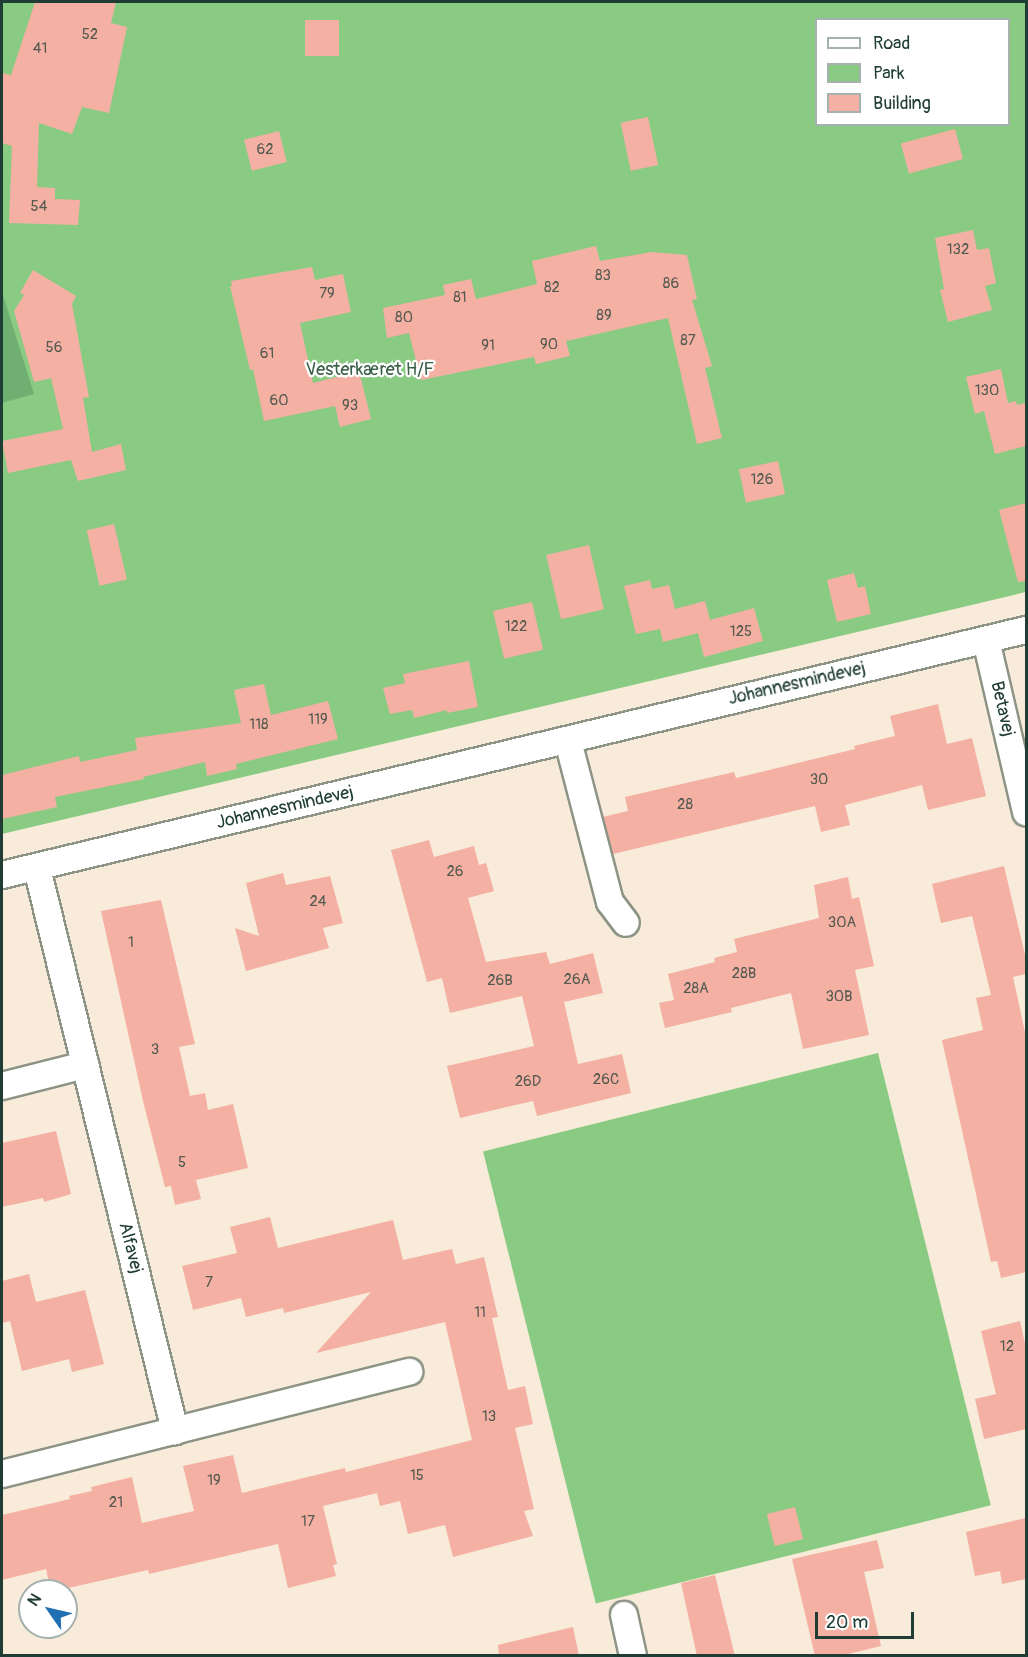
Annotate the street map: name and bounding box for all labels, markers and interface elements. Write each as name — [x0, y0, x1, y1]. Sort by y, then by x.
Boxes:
legend — [815, 18, 1010, 126]
house number: 52 — [82, 26, 98, 44]
text: Road — [873, 32, 910, 55]
house number: 41 — [33, 40, 47, 58]
text: Park — [873, 62, 905, 85]
text: Building — [873, 92, 931, 115]
house number: 62 — [256, 141, 274, 159]
house number: 54 — [31, 198, 47, 216]
house number: 132 — [947, 241, 969, 259]
house number: 83 — [595, 267, 611, 285]
house number: 86 — [663, 275, 679, 293]
house number: 82 — [544, 279, 560, 297]
house number: 79 — [319, 285, 335, 303]
house number: 81 — [453, 289, 467, 307]
house number: 89 — [596, 307, 612, 325]
house number: 80 — [395, 309, 413, 327]
house number: 87 — [680, 332, 696, 350]
house number: 90 — [540, 336, 558, 354]
house number: 91 — [481, 337, 495, 355]
house number: 56 — [46, 339, 62, 357]
house number: 61 — [260, 345, 274, 363]
park label: Vesterkæret H/F — [306, 359, 434, 381]
house number: 130 — [975, 382, 999, 400]
house number: 60 — [270, 392, 288, 410]
house number: 93 — [342, 397, 358, 415]
house number: 126 — [751, 471, 773, 489]
house number: 122 — [505, 618, 527, 636]
house number: 125 — [730, 623, 752, 641]
street label: Johannesmindevej — [726, 658, 868, 710]
street label: Betavej — [985, 679, 1019, 739]
house number: 119 — [308, 711, 328, 729]
house number: 118 — [249, 716, 269, 734]
house number: 30 — [810, 771, 828, 789]
street label: Johannesmindevej — [214, 782, 356, 834]
house number: 28 — [677, 796, 693, 814]
house number: 26 — [446, 863, 464, 881]
house number: 24 — [309, 893, 327, 911]
house number: 30A — [828, 914, 856, 932]
house number: 1 — [128, 934, 134, 952]
house number: 28B — [732, 965, 756, 983]
house number: 26A — [564, 971, 590, 989]
house number: 26B — [487, 972, 513, 990]
house number: 28A — [683, 980, 709, 998]
house number: 30B — [825, 988, 853, 1006]
house number: 3 — [151, 1041, 159, 1059]
house number: 26C — [593, 1071, 619, 1089]
house number: 26D — [515, 1073, 541, 1091]
house number: 5 — [178, 1154, 186, 1172]
street label: Alfavej — [113, 1220, 147, 1276]
house number: 7 — [205, 1274, 213, 1292]
house number: 11 — [474, 1304, 486, 1322]
house number: 12 — [1000, 1338, 1014, 1356]
house number: 13 — [482, 1408, 496, 1426]
house number: 15 — [410, 1467, 424, 1485]
house number: 19 — [207, 1472, 221, 1490]
house number: 21 — [109, 1494, 123, 1512]
house number: 17 — [301, 1513, 315, 1531]
north arrow — [18, 1579, 78, 1639]
text: N — [23, 1590, 46, 1610]
scale bar — [818, 1600, 917, 1638]
text: 20 m — [826, 1611, 868, 1634]

